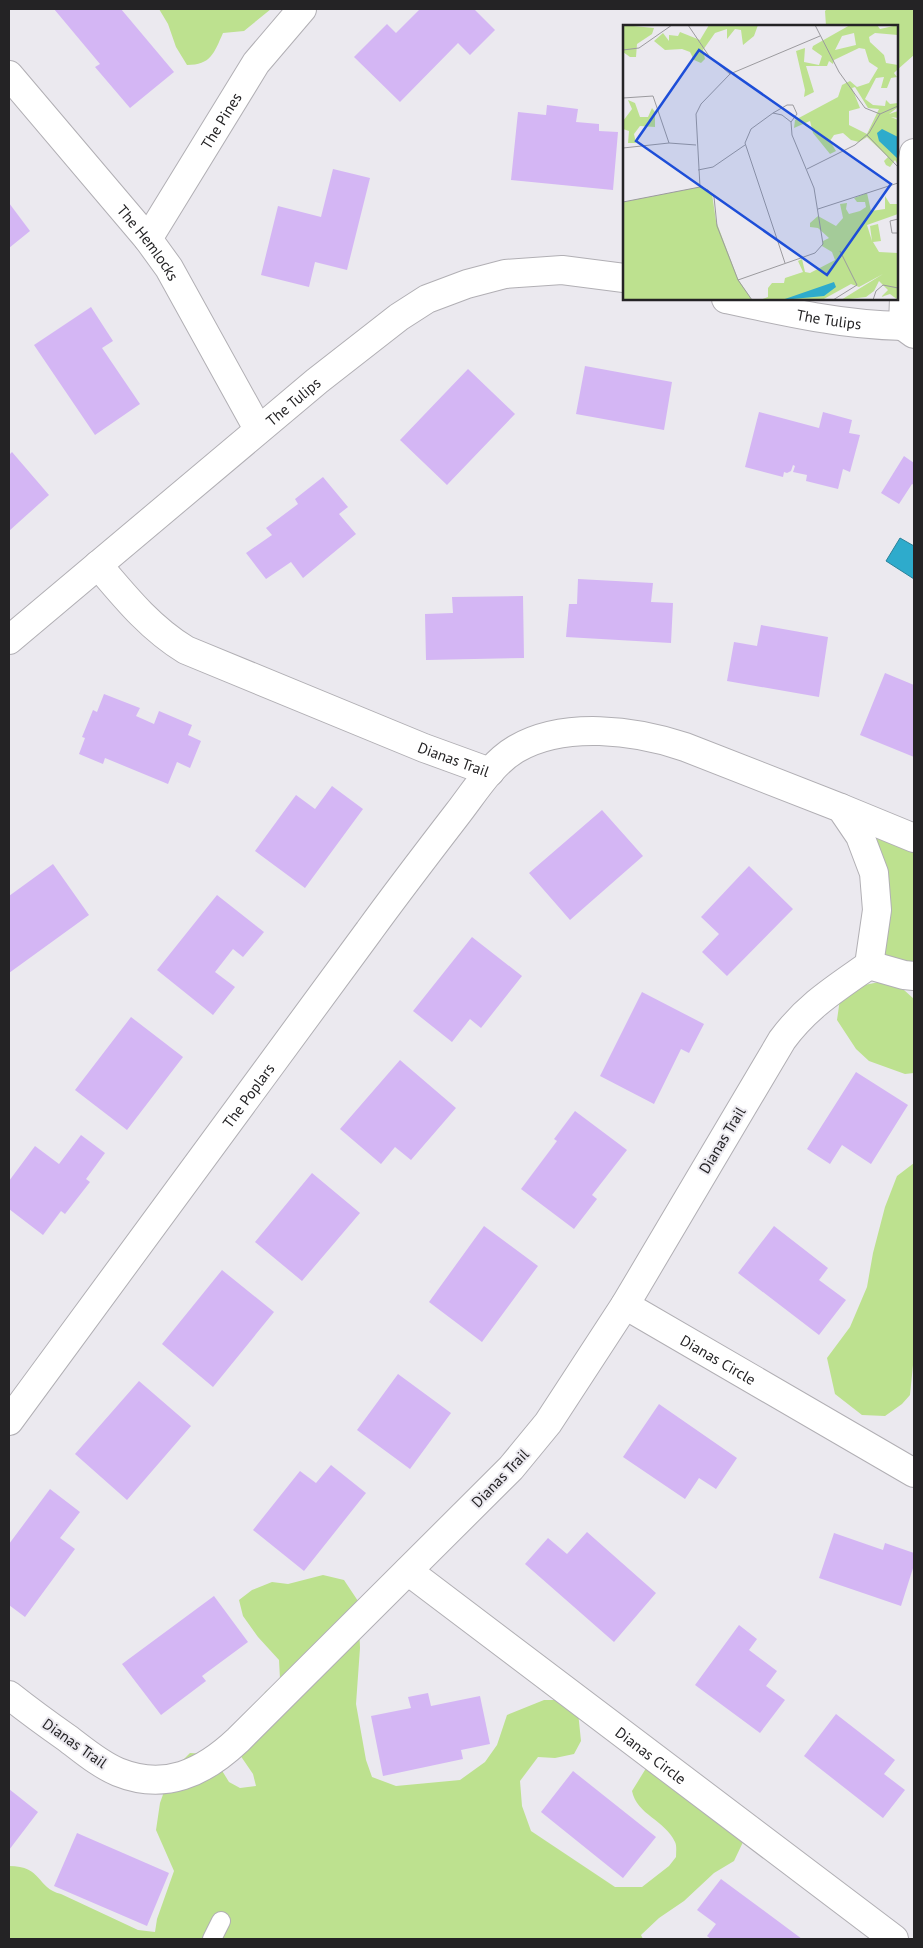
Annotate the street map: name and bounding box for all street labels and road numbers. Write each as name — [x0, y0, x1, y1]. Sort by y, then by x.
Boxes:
street label: The Pines — [196, 89, 245, 152]
street label: The Hemlocks — [113, 201, 183, 284]
street label: The Tulips — [795, 305, 862, 333]
street label: The Tulips — [262, 373, 324, 430]
street label: Dianas Trail — [415, 737, 493, 781]
street label: The Poplars — [218, 1059, 278, 1131]
street label: Dianas Trail — [695, 1103, 750, 1177]
street label: Dianas Circle — [677, 1330, 759, 1389]
street label: Dianas Trail — [467, 1444, 533, 1511]
street label: Dianas Trail — [39, 1714, 111, 1772]
street label: Dianas Circle — [612, 1722, 690, 1788]

